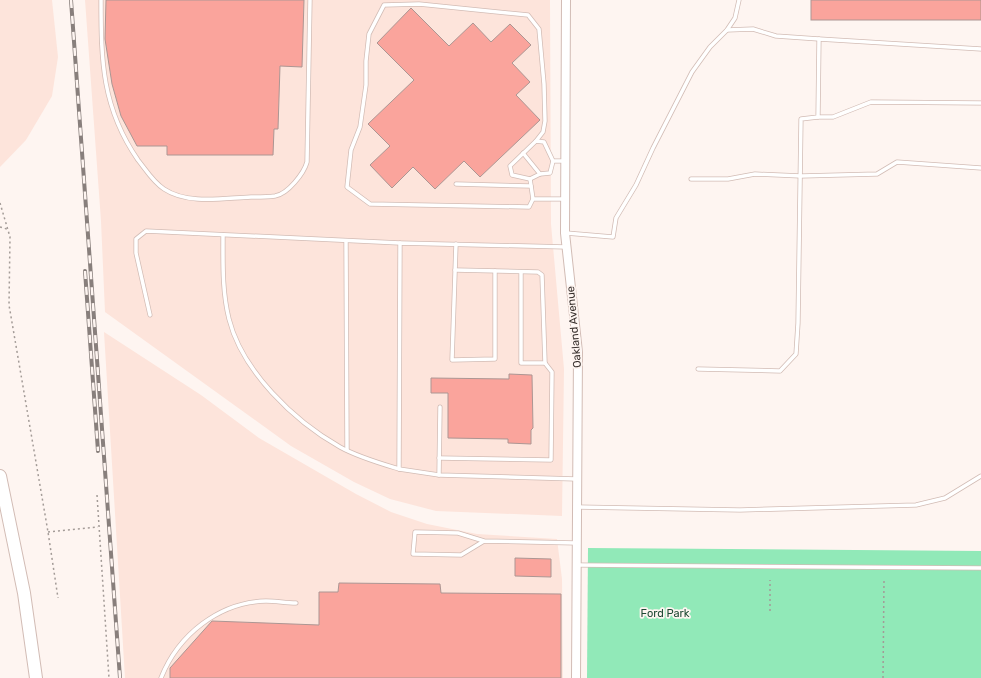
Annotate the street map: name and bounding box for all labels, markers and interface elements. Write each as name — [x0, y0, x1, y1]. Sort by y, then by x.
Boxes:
street label: Oakland Avenue — [564, 286, 584, 368]
park label: Ford Park — [641, 607, 690, 620]

